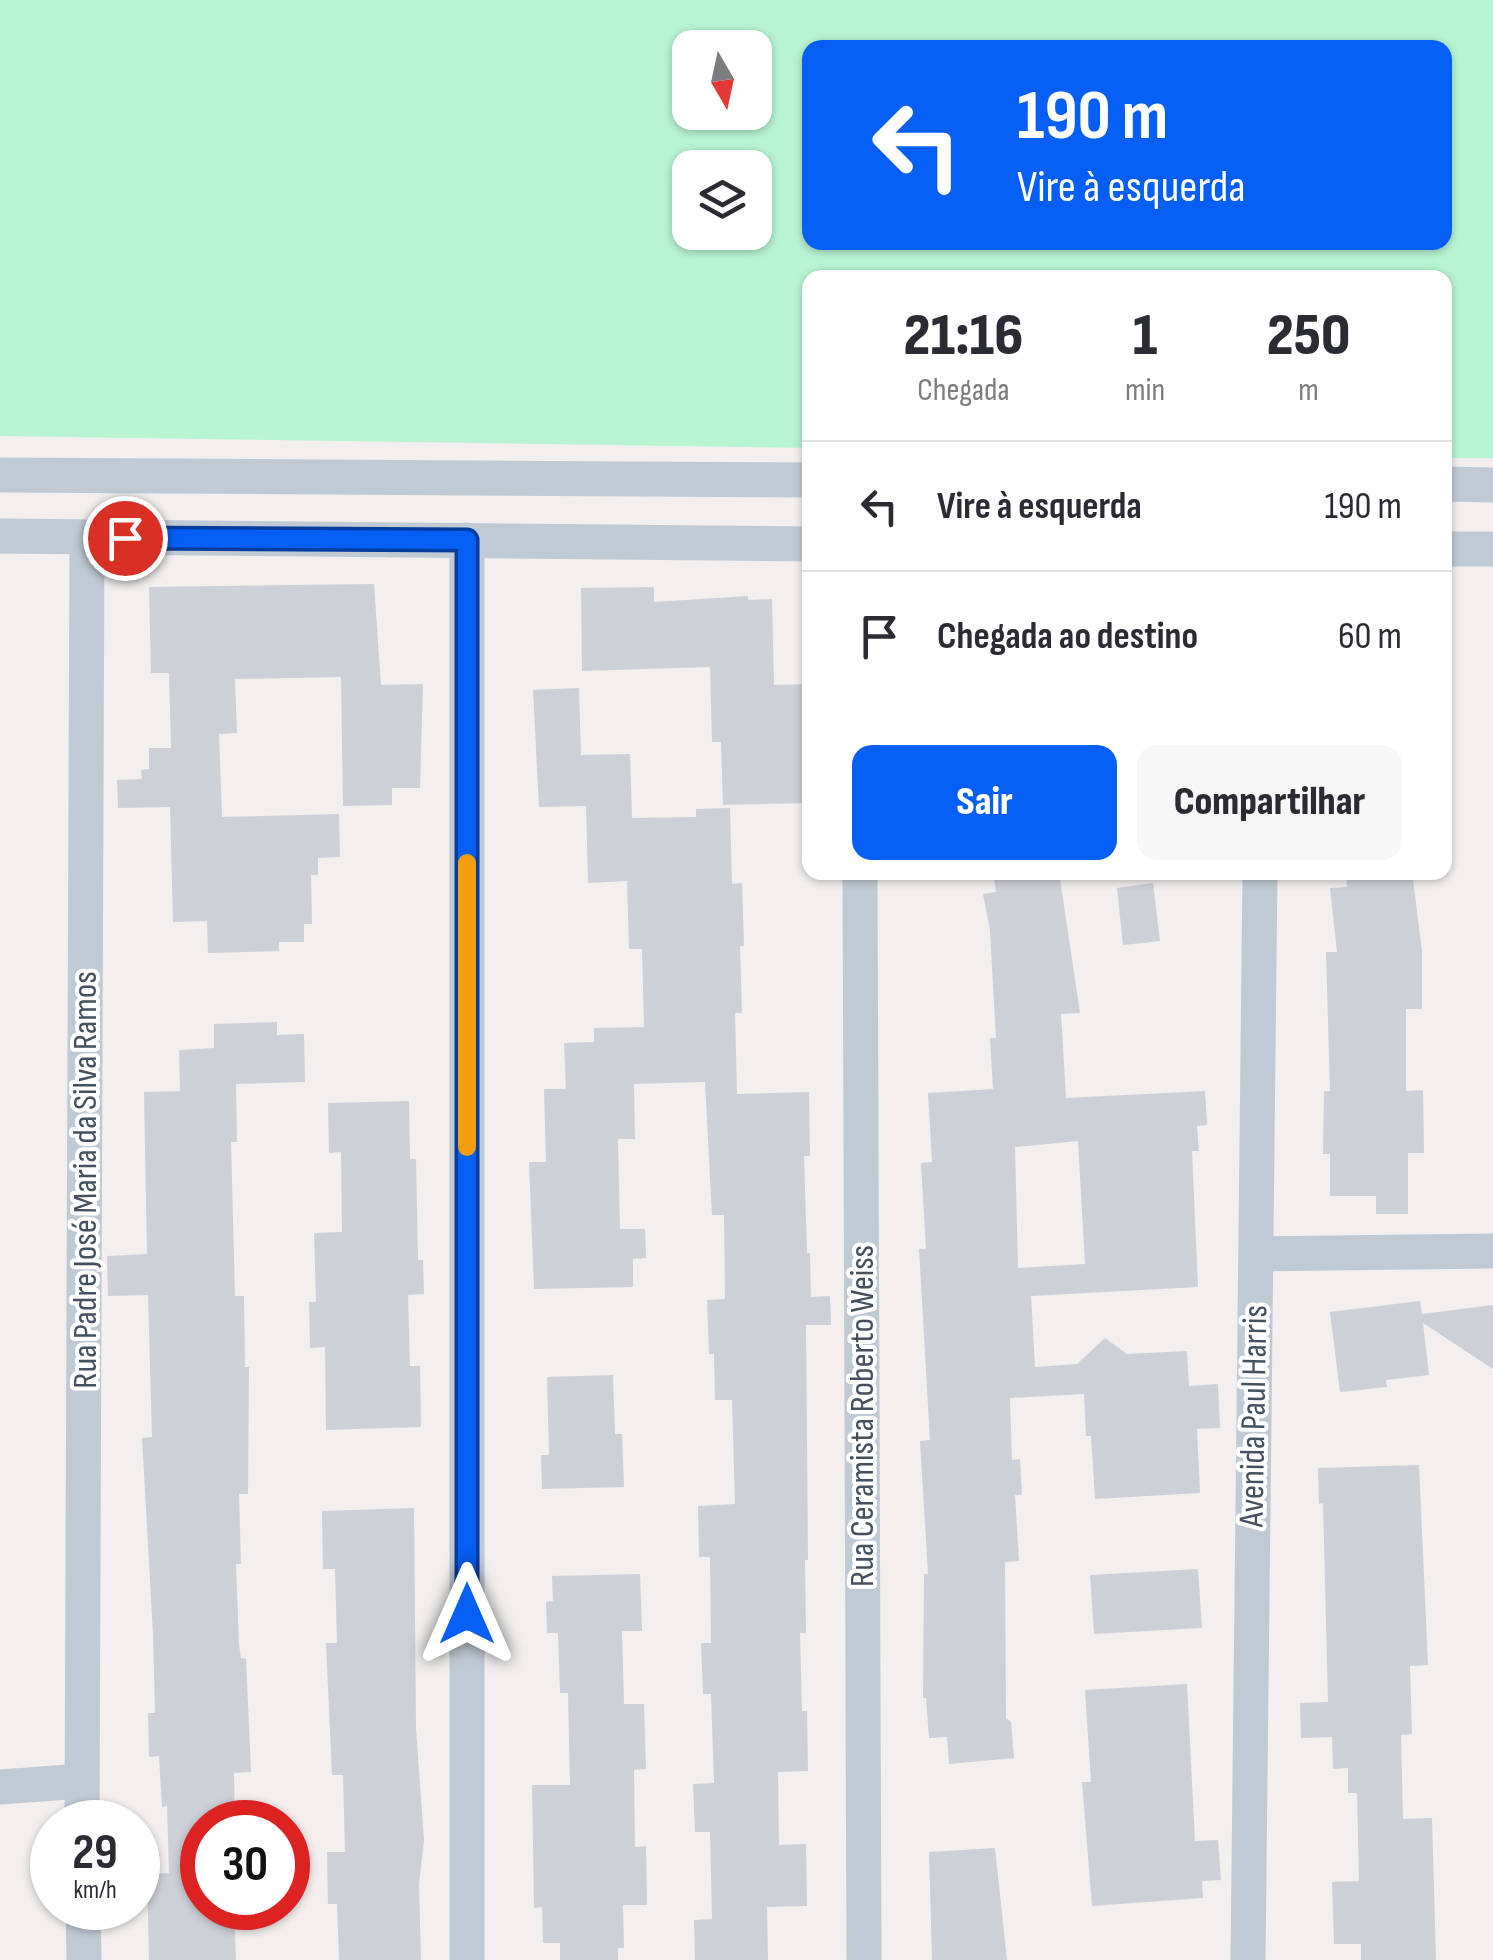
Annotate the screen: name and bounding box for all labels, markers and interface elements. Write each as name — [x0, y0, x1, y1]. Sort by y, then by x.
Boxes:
north arrow — [672, 30, 772, 130]
map controls — [672, 30, 772, 250]
text: 190 m — [1017, 75, 1168, 159]
icon: left — [852, 80, 982, 210]
button: layers — [672, 150, 772, 250]
text: Vire à esquerda — [1017, 160, 1246, 215]
text: 21:16 — [904, 300, 1023, 372]
text: 1 — [1133, 300, 1157, 372]
text: 250 — [1267, 300, 1350, 372]
text: Chegada — [917, 371, 1010, 410]
text: min — [1125, 371, 1165, 410]
text: m — [1298, 371, 1319, 410]
icon: left — [852, 479, 907, 534]
text: Vire à esquerda — [937, 484, 1142, 529]
text: 190 m — [1324, 484, 1402, 529]
pin — [83, 496, 168, 581]
icon: arrive — [98, 511, 153, 566]
icon: arrive — [852, 609, 907, 664]
text: Chegada ao destino — [937, 614, 1198, 659]
text: 60 m — [1338, 614, 1402, 659]
button: Sair — [852, 745, 1117, 860]
button: Compartilhar — [1137, 745, 1402, 860]
street label: Rua Padre José Maria da Silva Ramos — [64, 971, 107, 1389]
street label: Rua Ceramista Roberto Weiss — [841, 1245, 884, 1587]
street label: Avenida Paul Harris — [1231, 1305, 1277, 1528]
position arrow — [415, 1562, 519, 1666]
speed limit sign: 30 — [180, 1800, 310, 1930]
text: 29 — [72, 1823, 118, 1883]
text: km/h — [73, 1875, 117, 1906]

